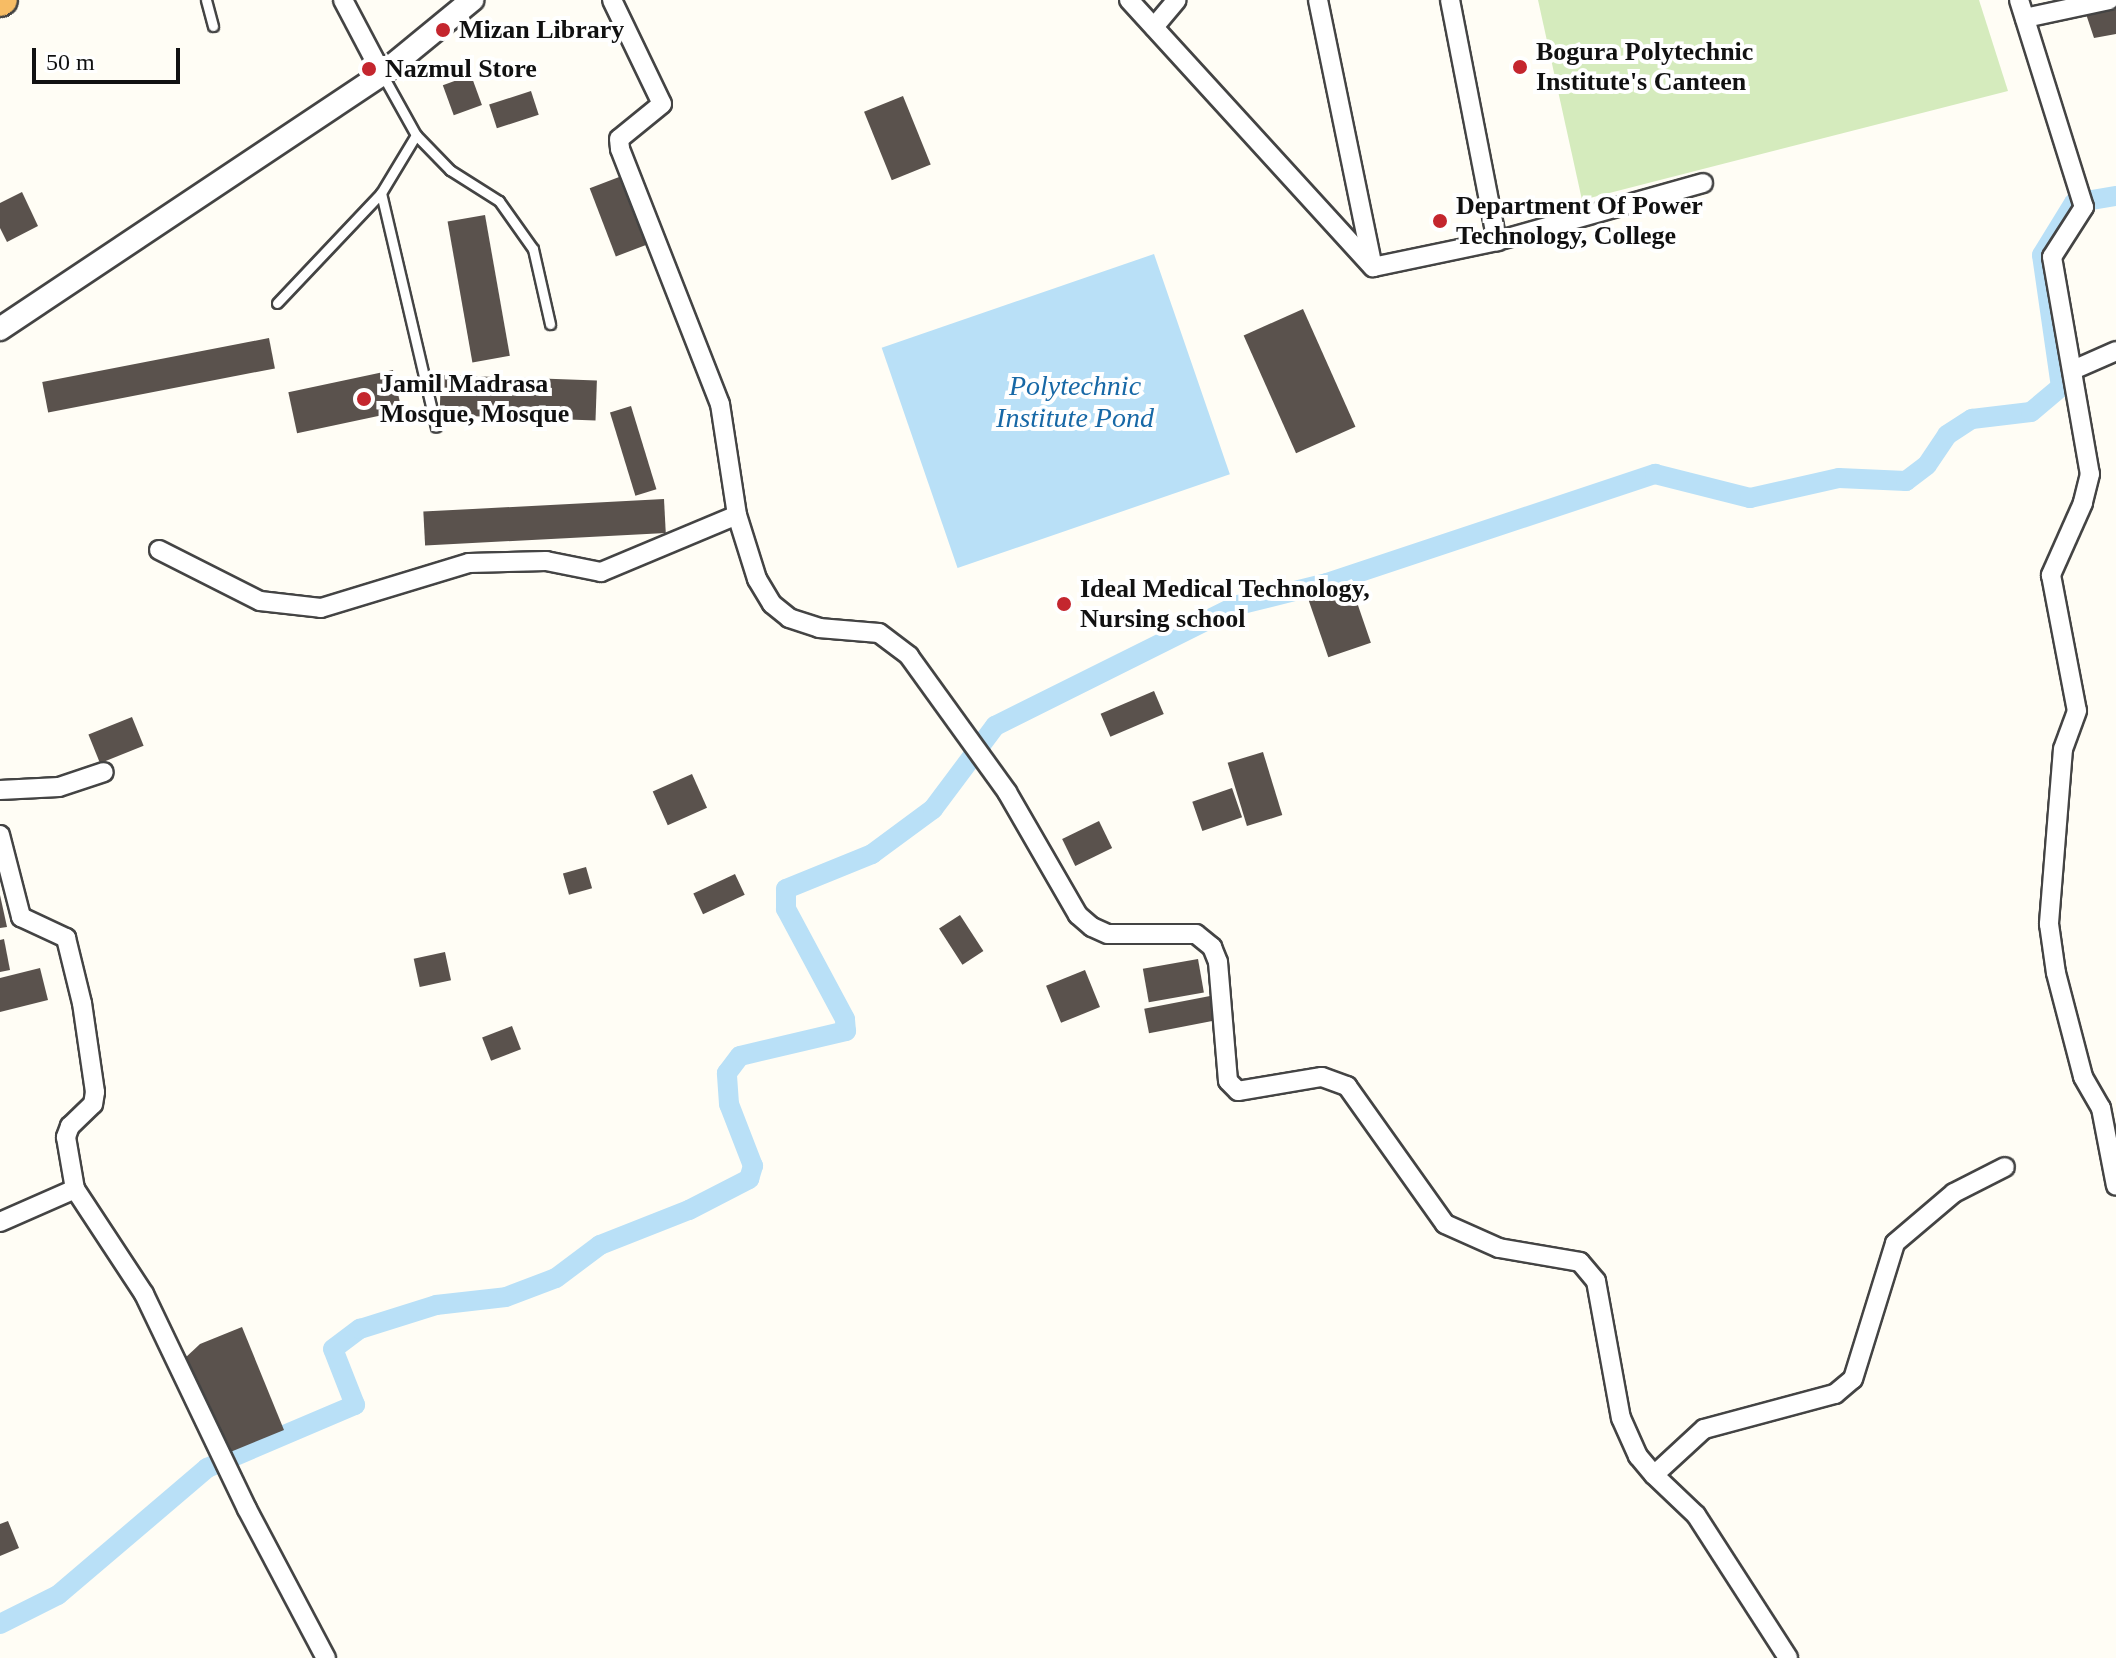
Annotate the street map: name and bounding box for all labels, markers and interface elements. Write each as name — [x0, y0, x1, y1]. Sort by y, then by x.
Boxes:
place label: Mizan Library — [459, 14, 637, 46]
marker: Mizan Library — [434, 21, 452, 39]
scale bar — [36, 32, 184, 82]
place label: Bogura Polytechnic Institute's Canteen — [1536, 36, 1788, 98]
text: 50 m — [46, 49, 95, 75]
place label: Nazmul Store — [385, 53, 561, 85]
marker: Bogura Polytechnic Institute's Canteen — [1511, 58, 1529, 76]
marker: Nazmul Store — [360, 60, 378, 78]
place label: Department Of Power Technology, College — [1456, 190, 1741, 252]
marker: Department Of Power Technology, College — [1431, 212, 1449, 230]
place label: Jamil Madrasa Mosque, Mosque — [380, 368, 601, 430]
water label: Polytechnic Institute Pond — [982, 369, 1168, 435]
marker: Jamil Madrasa Mosque, Mosque — [355, 390, 373, 408]
place label: Ideal Medical Technology, Nursing school — [1080, 573, 1417, 634]
marker: Ideal Medical Technology, Nursing school — [1055, 595, 1073, 613]

